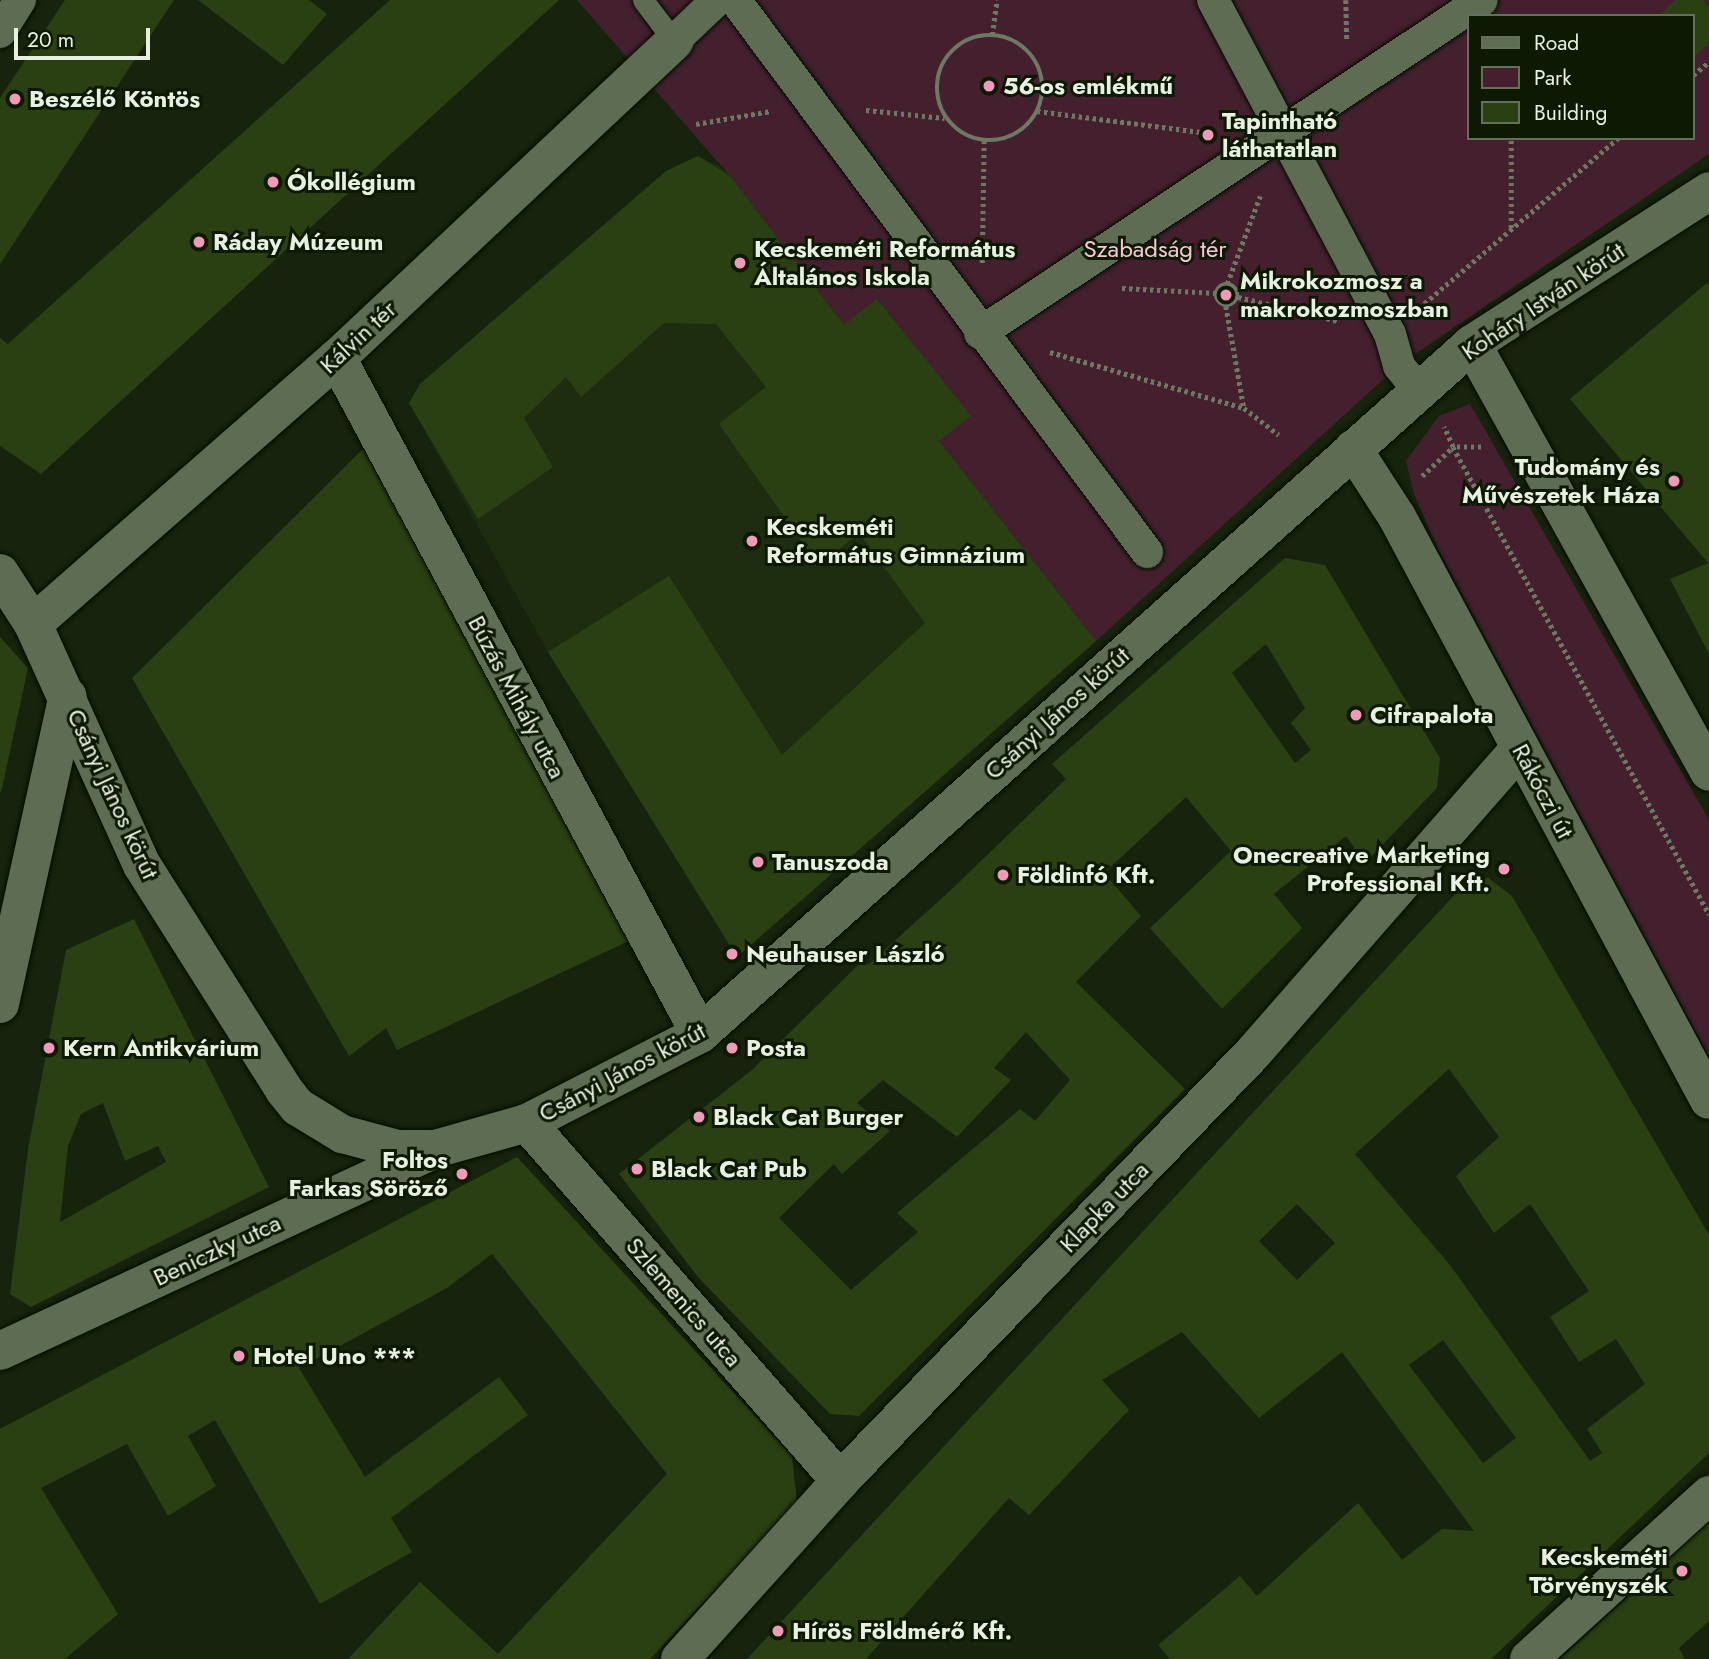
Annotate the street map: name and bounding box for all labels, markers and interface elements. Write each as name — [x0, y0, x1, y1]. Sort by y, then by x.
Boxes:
scale bar — [18, 14, 154, 58]
legend — [1468, 14, 1695, 140]
text: 20 m — [27, 25, 74, 55]
text: Road — [1534, 28, 1579, 58]
text: Park — [1534, 63, 1571, 93]
place label: 56-os emlékmű — [1003, 72, 1173, 100]
marker: 56-os emlékmű — [981, 78, 997, 94]
place label: Beszélő Köntös — [29, 85, 200, 113]
marker: Beszélő Köntös — [7, 91, 23, 107]
text: Building — [1534, 98, 1607, 128]
place label: Tapintható láthatatlan — [1222, 107, 1337, 163]
marker: Tapintható láthatatlan — [1200, 127, 1216, 143]
place label: Ókollégium — [287, 168, 416, 196]
marker: Ókollégium — [265, 174, 281, 190]
place label: Ráday Múzeum — [213, 228, 383, 256]
marker: Ráday Múzeum — [191, 234, 207, 250]
place label: Kecskeméti Református Általános Iskola — [754, 235, 1015, 291]
park label: Szabadság tér — [1083, 235, 1227, 263]
street label: Koháry István körút — [1456, 236, 1630, 366]
marker: Kecskeméti Református Általános Iskola — [732, 255, 748, 271]
place label: Mikrokozmosz a makrokozmoszban — [1240, 267, 1449, 323]
marker: Mikrokozmosz a makrokozmoszban — [1218, 287, 1234, 303]
street label: Kálvin tér — [314, 295, 402, 379]
place label: Tudomány és Művészetek Háza — [1462, 453, 1660, 509]
marker: Tudomány és Művészetek Háza — [1666, 473, 1682, 489]
place label: Kecskeméti Református Gimnázium — [766, 513, 1025, 569]
marker: Kecskeméti Református Gimnázium — [744, 533, 760, 549]
street label: Búzás Mihály utca — [462, 611, 572, 783]
street label: Csányi János körút — [979, 641, 1135, 785]
place label: Cifrapalota — [1370, 701, 1493, 729]
street label: Csányi János körút — [61, 704, 165, 884]
marker: Cifrapalota — [1348, 707, 1364, 723]
street label: Rákóczi út — [1506, 739, 1580, 843]
place label: Onecreative Marketing Professional Kft. — [1233, 841, 1490, 897]
place label: Tanuszoda — [772, 848, 889, 876]
marker: Tanuszoda — [750, 854, 766, 870]
place label: Földinfó Kft. — [1017, 861, 1155, 889]
marker: Onecreative Marketing Professional Kft. — [1496, 861, 1512, 877]
marker: Földinfó Kft. — [995, 867, 1011, 883]
place label: Neuhauser László — [746, 940, 945, 968]
marker: Neuhauser László — [724, 946, 740, 962]
street label: Csányi János körút — [534, 1016, 710, 1128]
place label: Kern Antikvárium — [63, 1034, 259, 1062]
place label: Posta — [746, 1034, 806, 1062]
marker: Kern Antikvárium — [41, 1040, 57, 1056]
marker: Posta — [724, 1040, 740, 1056]
place label: Black Cat Burger — [713, 1103, 903, 1131]
marker: Black Cat Burger — [691, 1109, 707, 1125]
place label: Foltos Farkas Söröző — [289, 1146, 448, 1202]
place label: Black Cat Pub — [651, 1155, 807, 1183]
street label: Klapka utca — [1054, 1156, 1154, 1258]
marker: Black Cat Pub — [629, 1161, 645, 1177]
marker: Foltos Farkas Söröző — [454, 1166, 470, 1182]
street label: Beniczky utca — [149, 1208, 285, 1292]
street label: Szlemenics utca — [620, 1232, 748, 1372]
place label: Hotel Uno *** — [253, 1342, 416, 1370]
marker: Hotel Uno *** — [231, 1348, 247, 1364]
place label: Kecskeméti Törvényszék — [1529, 1543, 1668, 1599]
marker: Kecskeméti Törvényszék — [1674, 1563, 1690, 1579]
place label: Hírös Földmérő Kft. — [792, 1617, 1012, 1645]
marker: Hírös Földmérő Kft. — [770, 1623, 786, 1639]

